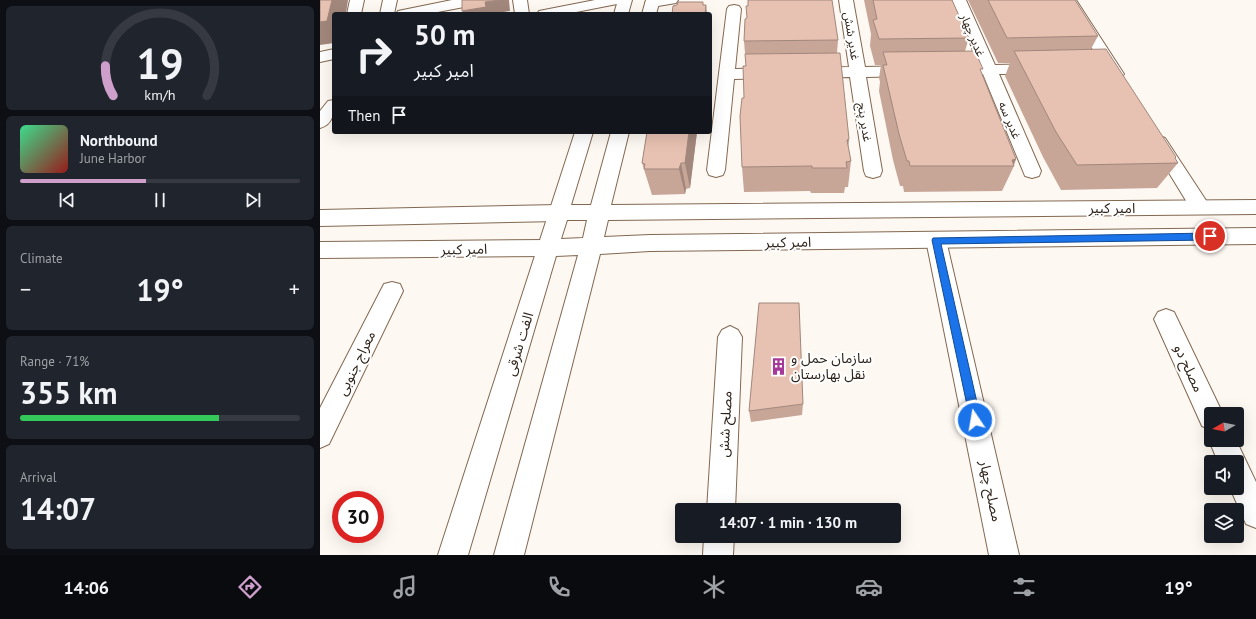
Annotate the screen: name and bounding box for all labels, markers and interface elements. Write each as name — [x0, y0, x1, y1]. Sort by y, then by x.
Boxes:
street label: غدیر چهار — [956, 10, 989, 59]
street label: غدیر شش — [841, 11, 863, 61]
text: 50 m — [414, 16, 475, 53]
icon: right — [348, 28, 400, 80]
text: 19 — [136, 37, 184, 90]
text: امیر کبیر — [414, 59, 474, 82]
text: km/h — [144, 85, 176, 104]
street label: غدیر سه — [995, 99, 1025, 141]
street label: غدیر پنج — [853, 101, 875, 143]
icon: arrive — [388, 104, 410, 126]
text: Then — [348, 106, 380, 125]
text: Northbound — [80, 131, 157, 150]
text: June Harbor — [80, 150, 146, 167]
icon: previous — [56, 189, 78, 211]
icon: pause — [149, 189, 171, 211]
icon: next — [242, 189, 264, 211]
street label: امیر کبیر — [1088, 199, 1135, 217]
pin — [1193, 219, 1227, 253]
icon: arrive — [1199, 225, 1221, 247]
street label: امیر کبیر — [764, 233, 811, 251]
street label: امیر کبیر — [440, 240, 487, 258]
text: Climate — [20, 250, 63, 267]
text: 19° — [136, 270, 184, 309]
text: − — [20, 275, 31, 303]
text: + — [289, 275, 300, 303]
street label: الفت شرقی — [501, 310, 537, 378]
street label: معراج جنوبی — [333, 328, 381, 399]
street label: مصلح دو — [1168, 341, 1208, 396]
place label: سازمان حمل و نقل بهارستان — [791, 349, 872, 383]
text: Range · 71% — [20, 353, 89, 370]
building icon: سازمان حمل و نقل بهارستان — [768, 356, 788, 376]
text: 355 km — [20, 373, 118, 412]
street label: مصلح شش — [714, 390, 738, 458]
position arrow — [954, 399, 996, 441]
north arrow — [1204, 407, 1244, 447]
map controls — [1204, 407, 1244, 543]
button: sound — [1204, 455, 1244, 495]
street label: مصلح چهار — [974, 458, 1006, 524]
text: Arrival — [20, 469, 56, 486]
text: 14:07 — [20, 489, 96, 528]
speed limit sign: 30 — [332, 491, 384, 543]
button: layers — [1204, 503, 1244, 543]
text: 14:07 · 1 min · 130 m — [719, 513, 857, 532]
icon: directions — [236, 573, 264, 601]
icon: music — [391, 573, 419, 601]
icon: phone — [545, 573, 573, 601]
icon: climate — [700, 573, 728, 601]
icon: car — [855, 573, 883, 601]
icon: filters — [1010, 573, 1038, 601]
text: 14:06 — [63, 576, 109, 599]
text: 19° — [1164, 576, 1193, 599]

